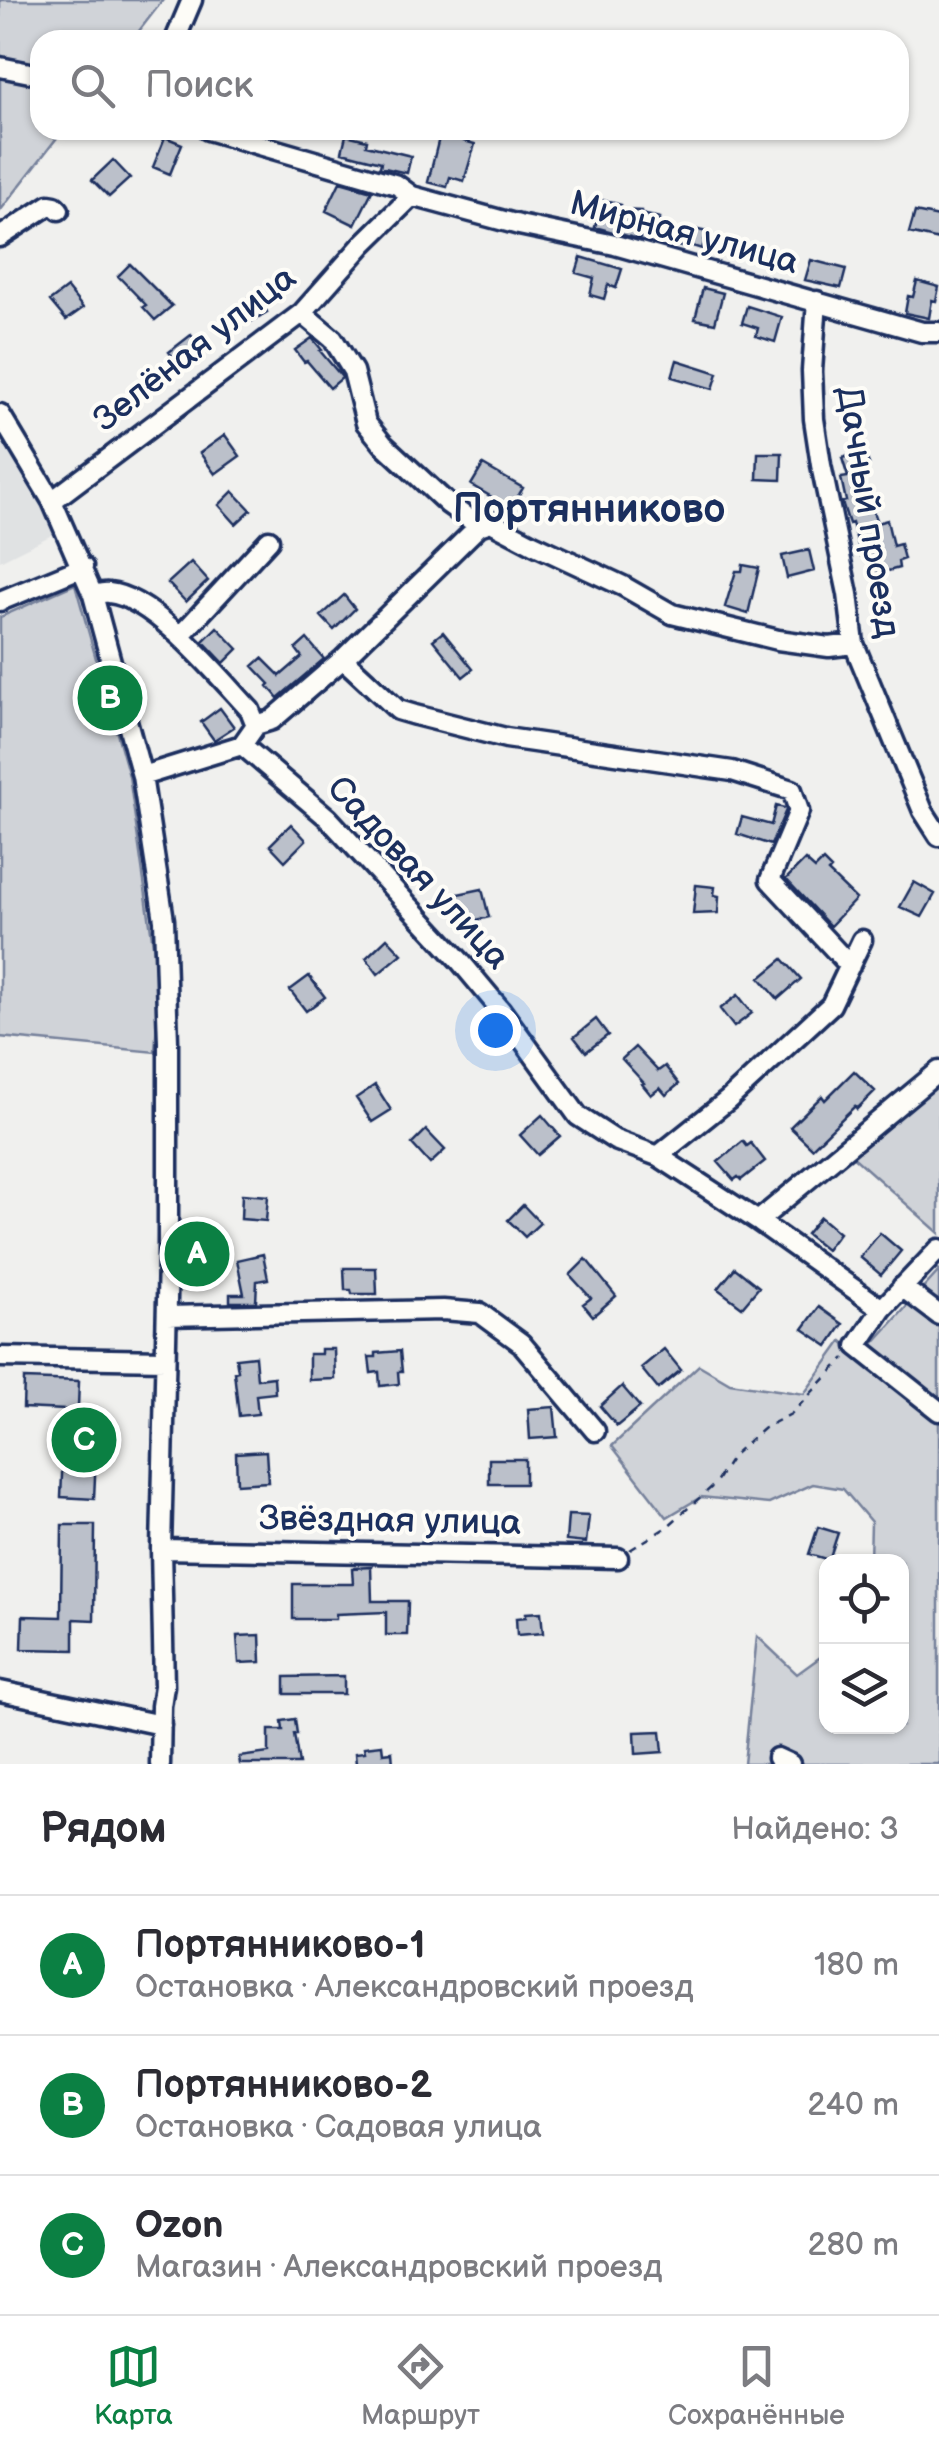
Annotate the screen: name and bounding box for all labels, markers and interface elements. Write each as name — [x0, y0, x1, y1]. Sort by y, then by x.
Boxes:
search box — [30, 30, 909, 140]
icon: search — [65, 58, 120, 113]
text: Поиск — [145, 63, 253, 108]
street label: Мирная улица — [565, 182, 803, 284]
street label: Зелёная улица — [85, 256, 305, 441]
street label: Дачный проезд — [827, 383, 909, 641]
district label: Портянниково — [453, 486, 725, 534]
pin: B — [78, 660, 142, 736]
street label: Садовая улица — [317, 767, 519, 979]
your location — [470, 1005, 521, 1056]
pin: A — [164, 1216, 230, 1292]
pin: C — [52, 1402, 116, 1478]
street label: Звёздная улица — [258, 1497, 522, 1545]
map controls — [819, 1554, 909, 1734]
button: locate — [819, 1554, 909, 1644]
button: layers — [819, 1644, 909, 1734]
text: Рядом — [40, 1804, 167, 1855]
text: Найдено: 3 — [731, 1810, 899, 1849]
text: Портянниково-1 — [135, 1923, 426, 1968]
text: A — [63, 1946, 82, 1985]
text: 180 m — [814, 1946, 899, 1985]
text: Остановка · Александровский проезд — [135, 1968, 694, 2007]
text: Портянниково-2 — [135, 2063, 432, 2108]
text: B — [61, 2086, 84, 2125]
text: 240 m — [807, 2086, 899, 2125]
text: Остановка · Садовая улица — [135, 2108, 542, 2147]
text: Ozon — [135, 2203, 224, 2248]
text: C — [61, 2226, 84, 2265]
text: 280 m — [808, 2226, 899, 2265]
text: Магазин · Александровский проезд — [135, 2248, 663, 2287]
tab: Карта — [94, 2339, 173, 2432]
tab: Маршрут — [361, 2339, 480, 2432]
tab: Сохранённые — [668, 2339, 845, 2432]

